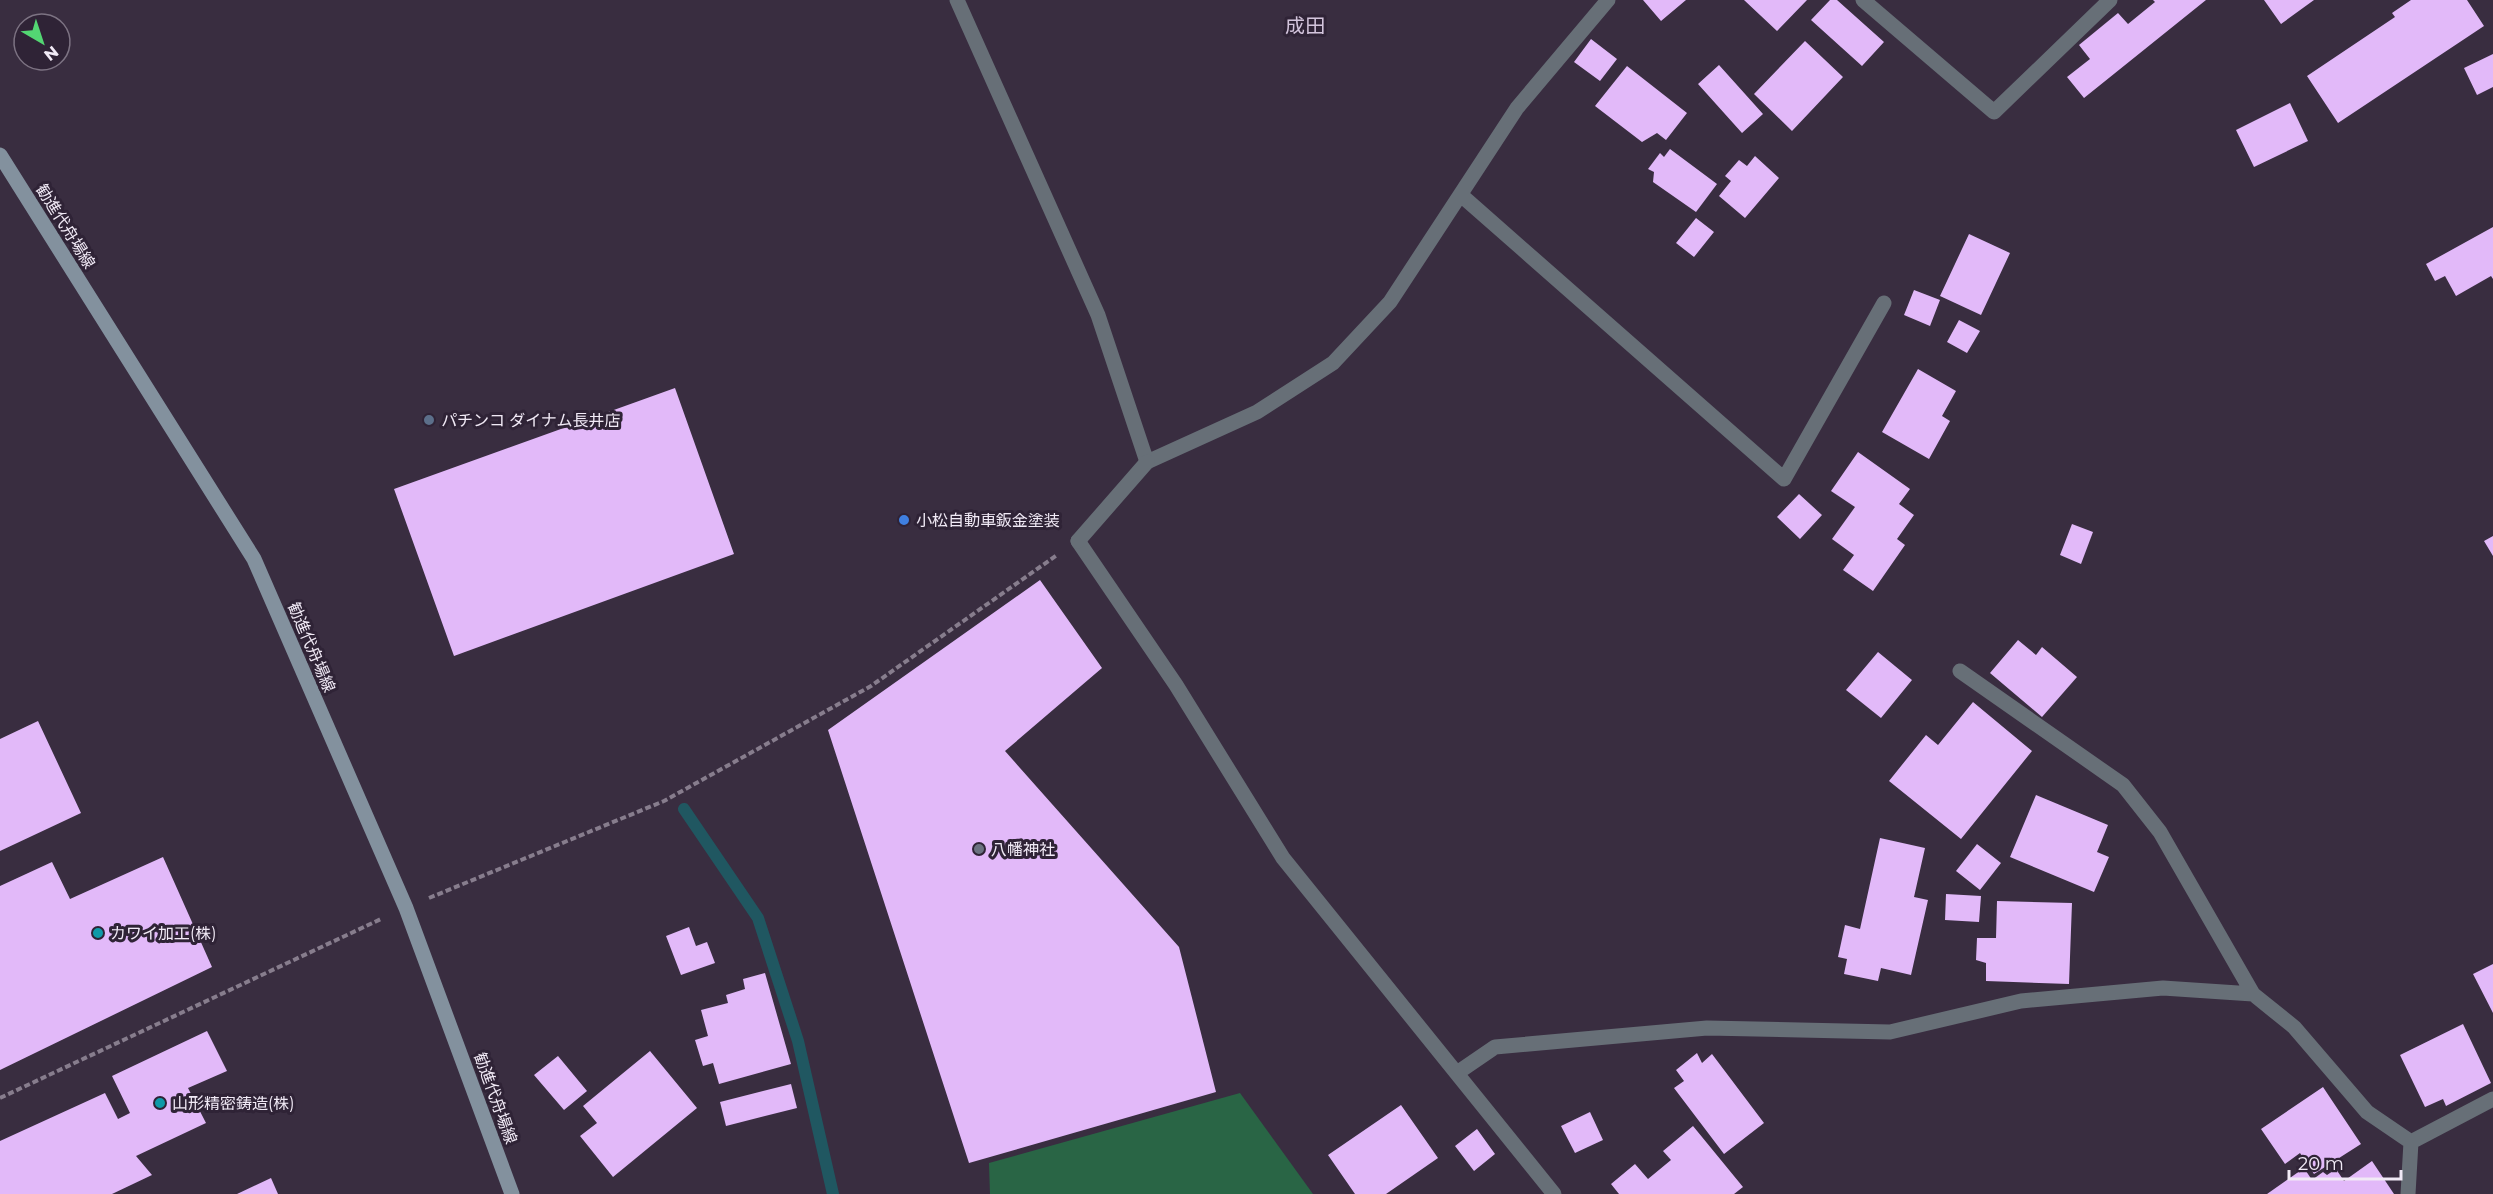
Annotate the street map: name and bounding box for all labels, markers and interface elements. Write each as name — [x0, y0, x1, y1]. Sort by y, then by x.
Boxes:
north arrow — [12, 12, 72, 72]
district label: 成田 — [1285, 14, 1325, 38]
text: N — [40, 42, 62, 65]
street label: 勧進代舟場線 — [32, 181, 99, 272]
place label: パチンコ ダイナム長井店 — [441, 411, 620, 430]
marker: パチンコ ダイナム長井店 — [422, 413, 436, 427]
place label: 小松自動車鈑金塗装 — [916, 511, 1060, 530]
marker: 小松自動車鈑金塗装 — [897, 513, 911, 527]
street label: 勧進代舟場線 — [284, 599, 339, 695]
place label: 八幡神社 — [991, 840, 1055, 859]
marker: 八幡神社 — [972, 842, 986, 856]
place label: カワイ加工(株) — [110, 924, 217, 943]
marker: カワイ加工(株) — [91, 926, 105, 940]
street label: 勧進代舟場線 — [470, 1050, 521, 1147]
place label: 山形精密鋳造(株) — [172, 1094, 295, 1113]
marker: 山形精密鋳造(株) — [153, 1096, 167, 1110]
scale bar — [2289, 1143, 2402, 1181]
text: 20 m — [2298, 1153, 2344, 1175]

